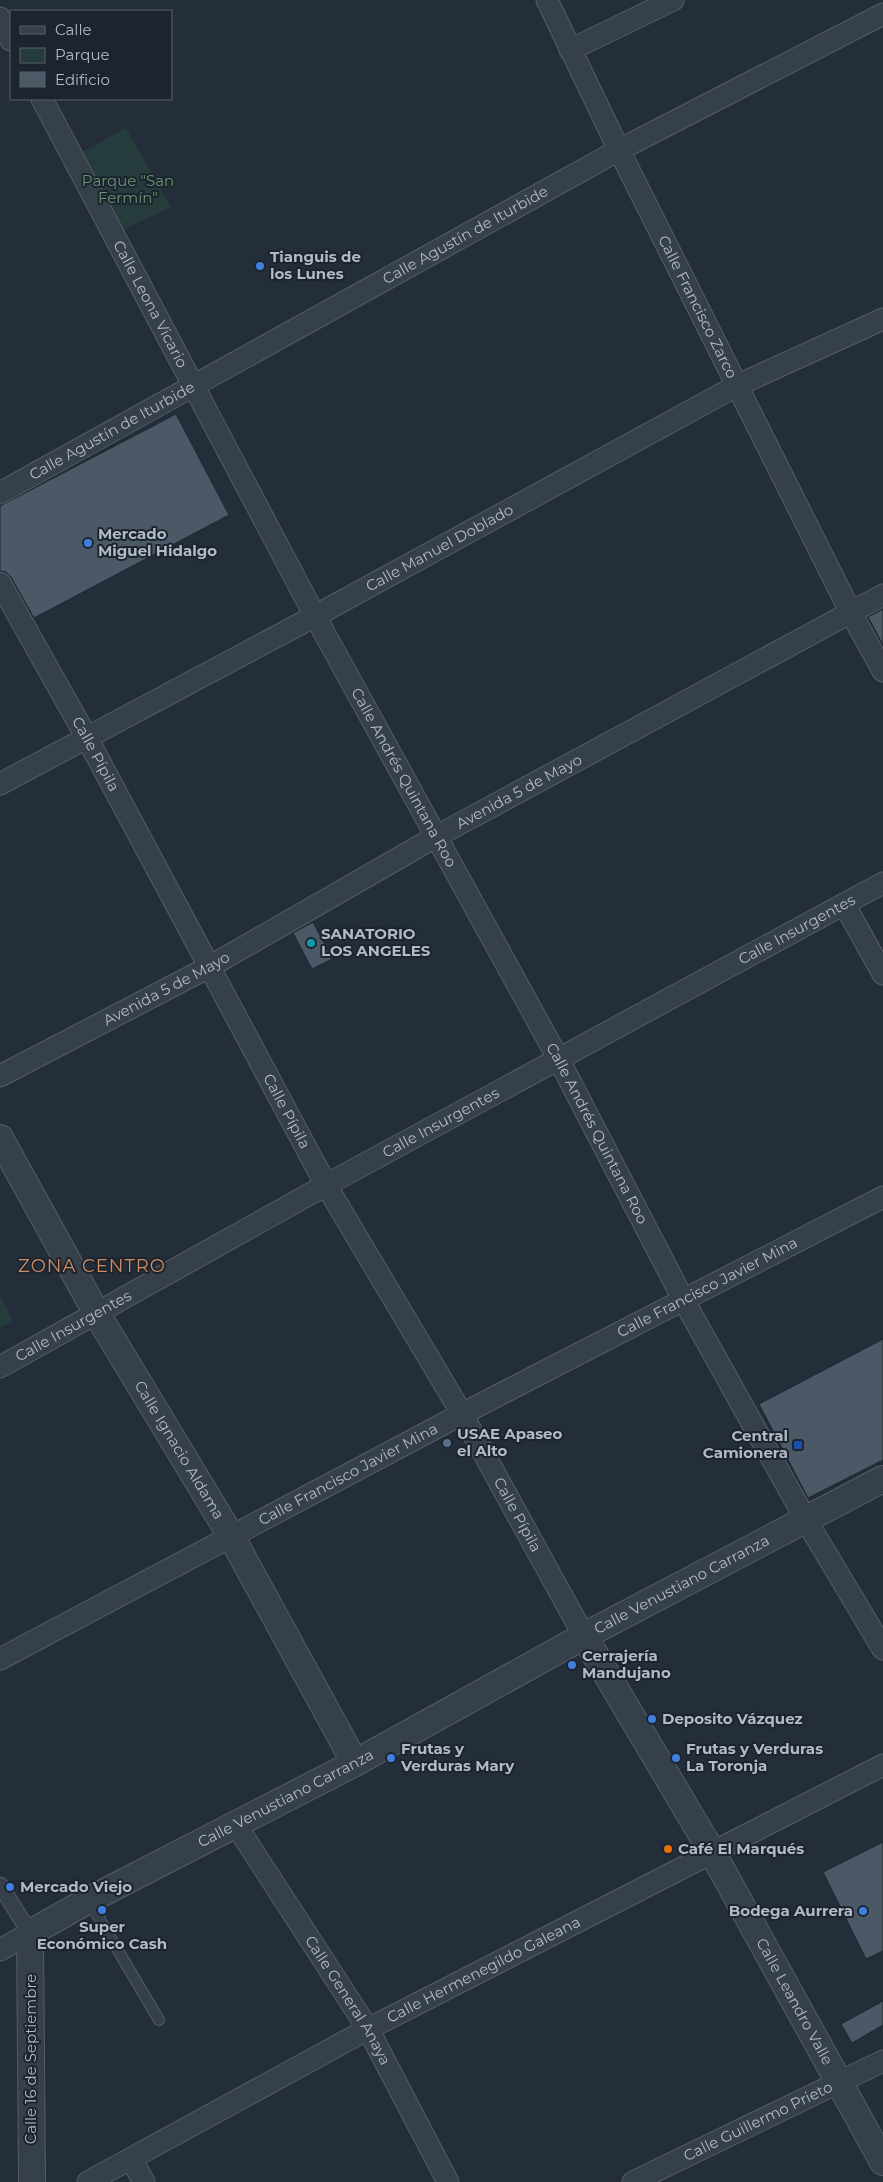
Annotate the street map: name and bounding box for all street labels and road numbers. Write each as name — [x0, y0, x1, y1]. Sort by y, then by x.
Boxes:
street label: Calle Agustín de Iturbide — [379, 181, 551, 288]
street label: Calle Francisco Zarco — [654, 232, 742, 382]
street label: Calle Leona Vicario — [109, 237, 192, 371]
street label: Calle Agustín de Iturbide — [26, 377, 198, 484]
street label: Calle Manuel Doblado — [362, 500, 517, 595]
street label: Calle Andrés Quintana Roo — [347, 684, 461, 870]
street label: Calle Pípila — [68, 713, 124, 795]
street label: Avenida 5 de Mayo — [453, 749, 585, 833]
street label: Calle Insurgentes — [735, 890, 858, 969]
street label: Avenida 5 de Mayo — [100, 947, 233, 1029]
street label: Calle Andrés Quintana Roo — [542, 1039, 652, 1227]
street label: Calle Pípila — [259, 1070, 315, 1152]
street label: Calle Insurgentes — [379, 1083, 502, 1162]
street label: Calle Francisco Javier Mina — [614, 1233, 801, 1341]
street label: Calle Insurgentes — [12, 1286, 135, 1366]
street label: Calle Ignacio Aldama — [130, 1377, 229, 1523]
street label: Calle Francisco Javier Mina — [255, 1419, 441, 1529]
street label: Calle Pípila — [490, 1474, 546, 1555]
street label: Calle Venustiano Carranza — [590, 1530, 772, 1638]
street label: Calle Venustiano Carranza — [194, 1745, 377, 1851]
street label: Calle Hermenegildo Galeana — [383, 1912, 583, 2027]
street label: Calle General Anaya — [301, 1932, 395, 2068]
street label: Calle Leandro Valle — [752, 1935, 838, 2068]
street label: Calle 16 de Septiembre — [21, 1974, 40, 2144]
street label: Calle Guillermo Prieto — [680, 2077, 836, 2165]

